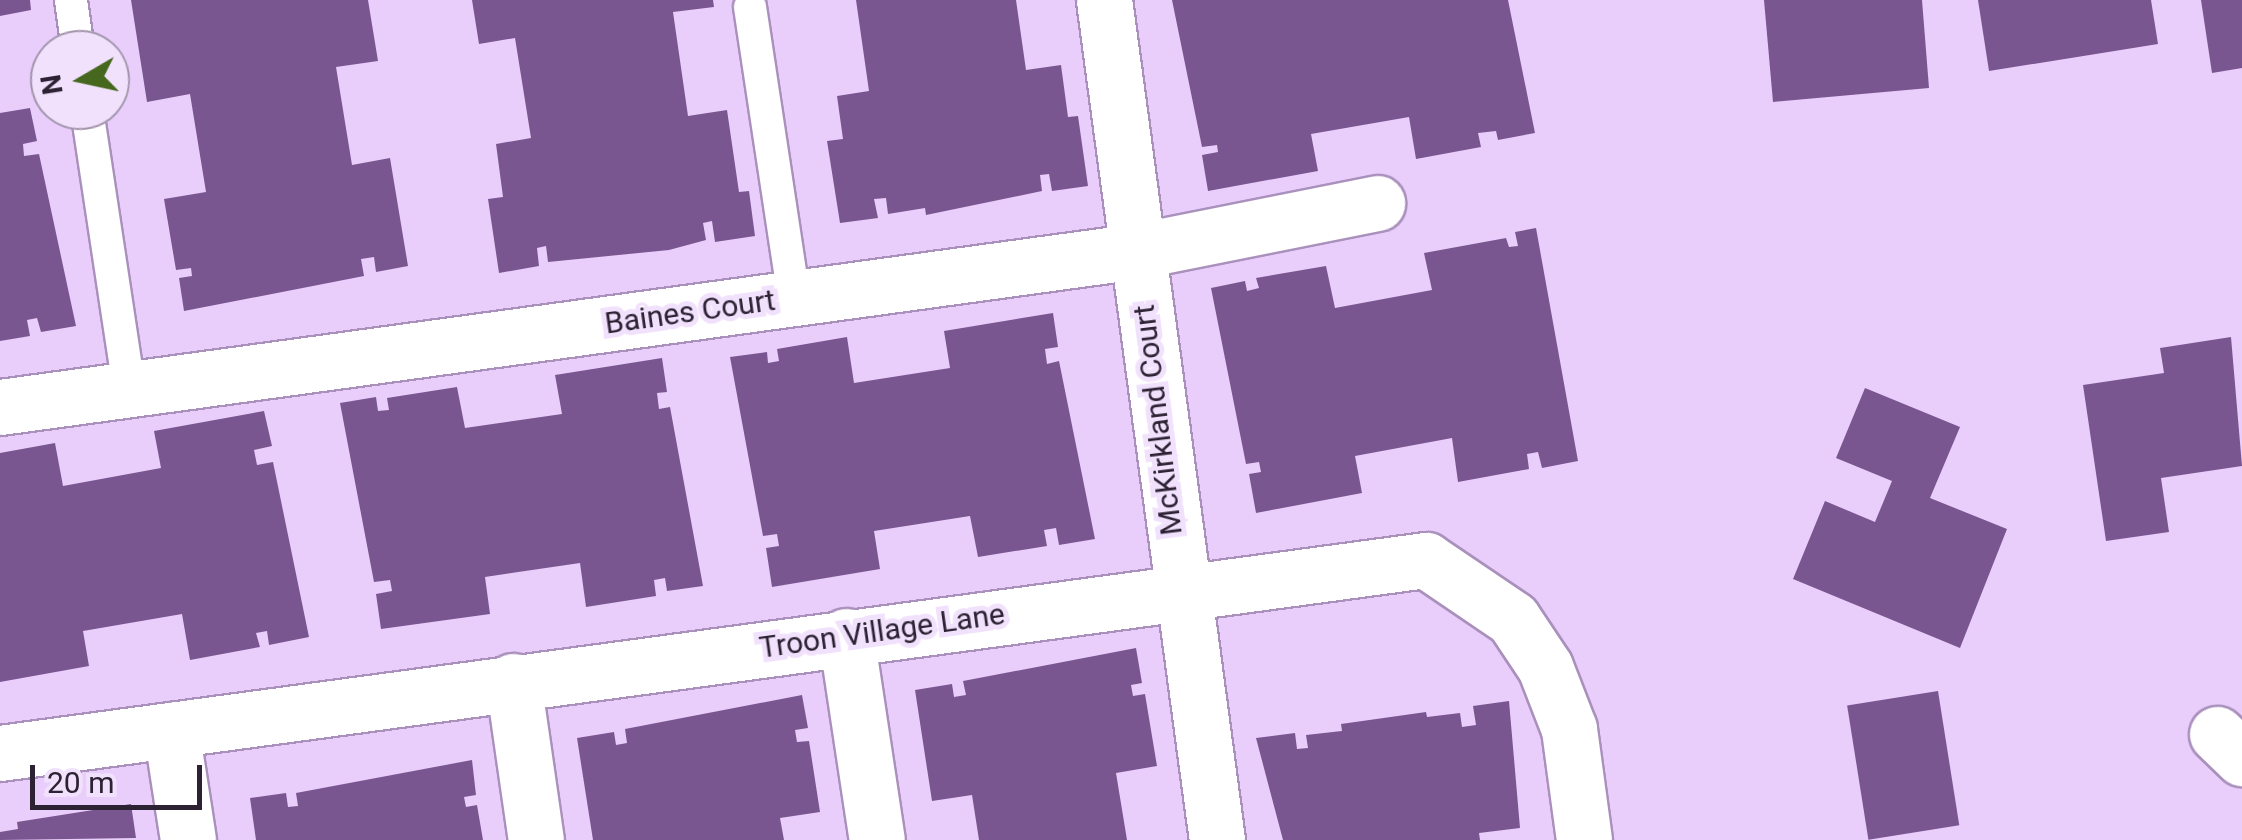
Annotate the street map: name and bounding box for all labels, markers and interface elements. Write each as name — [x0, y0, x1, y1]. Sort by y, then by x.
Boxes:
north arrow — [30, 30, 130, 130]
text: N — [34, 72, 70, 97]
street label: Baines Court — [603, 282, 777, 342]
street label: McKirkland Court — [1126, 303, 1190, 537]
street label: Troon Village Lane — [757, 596, 1007, 666]
scale bar — [35, 745, 208, 807]
text: 20 m — [47, 765, 114, 800]

